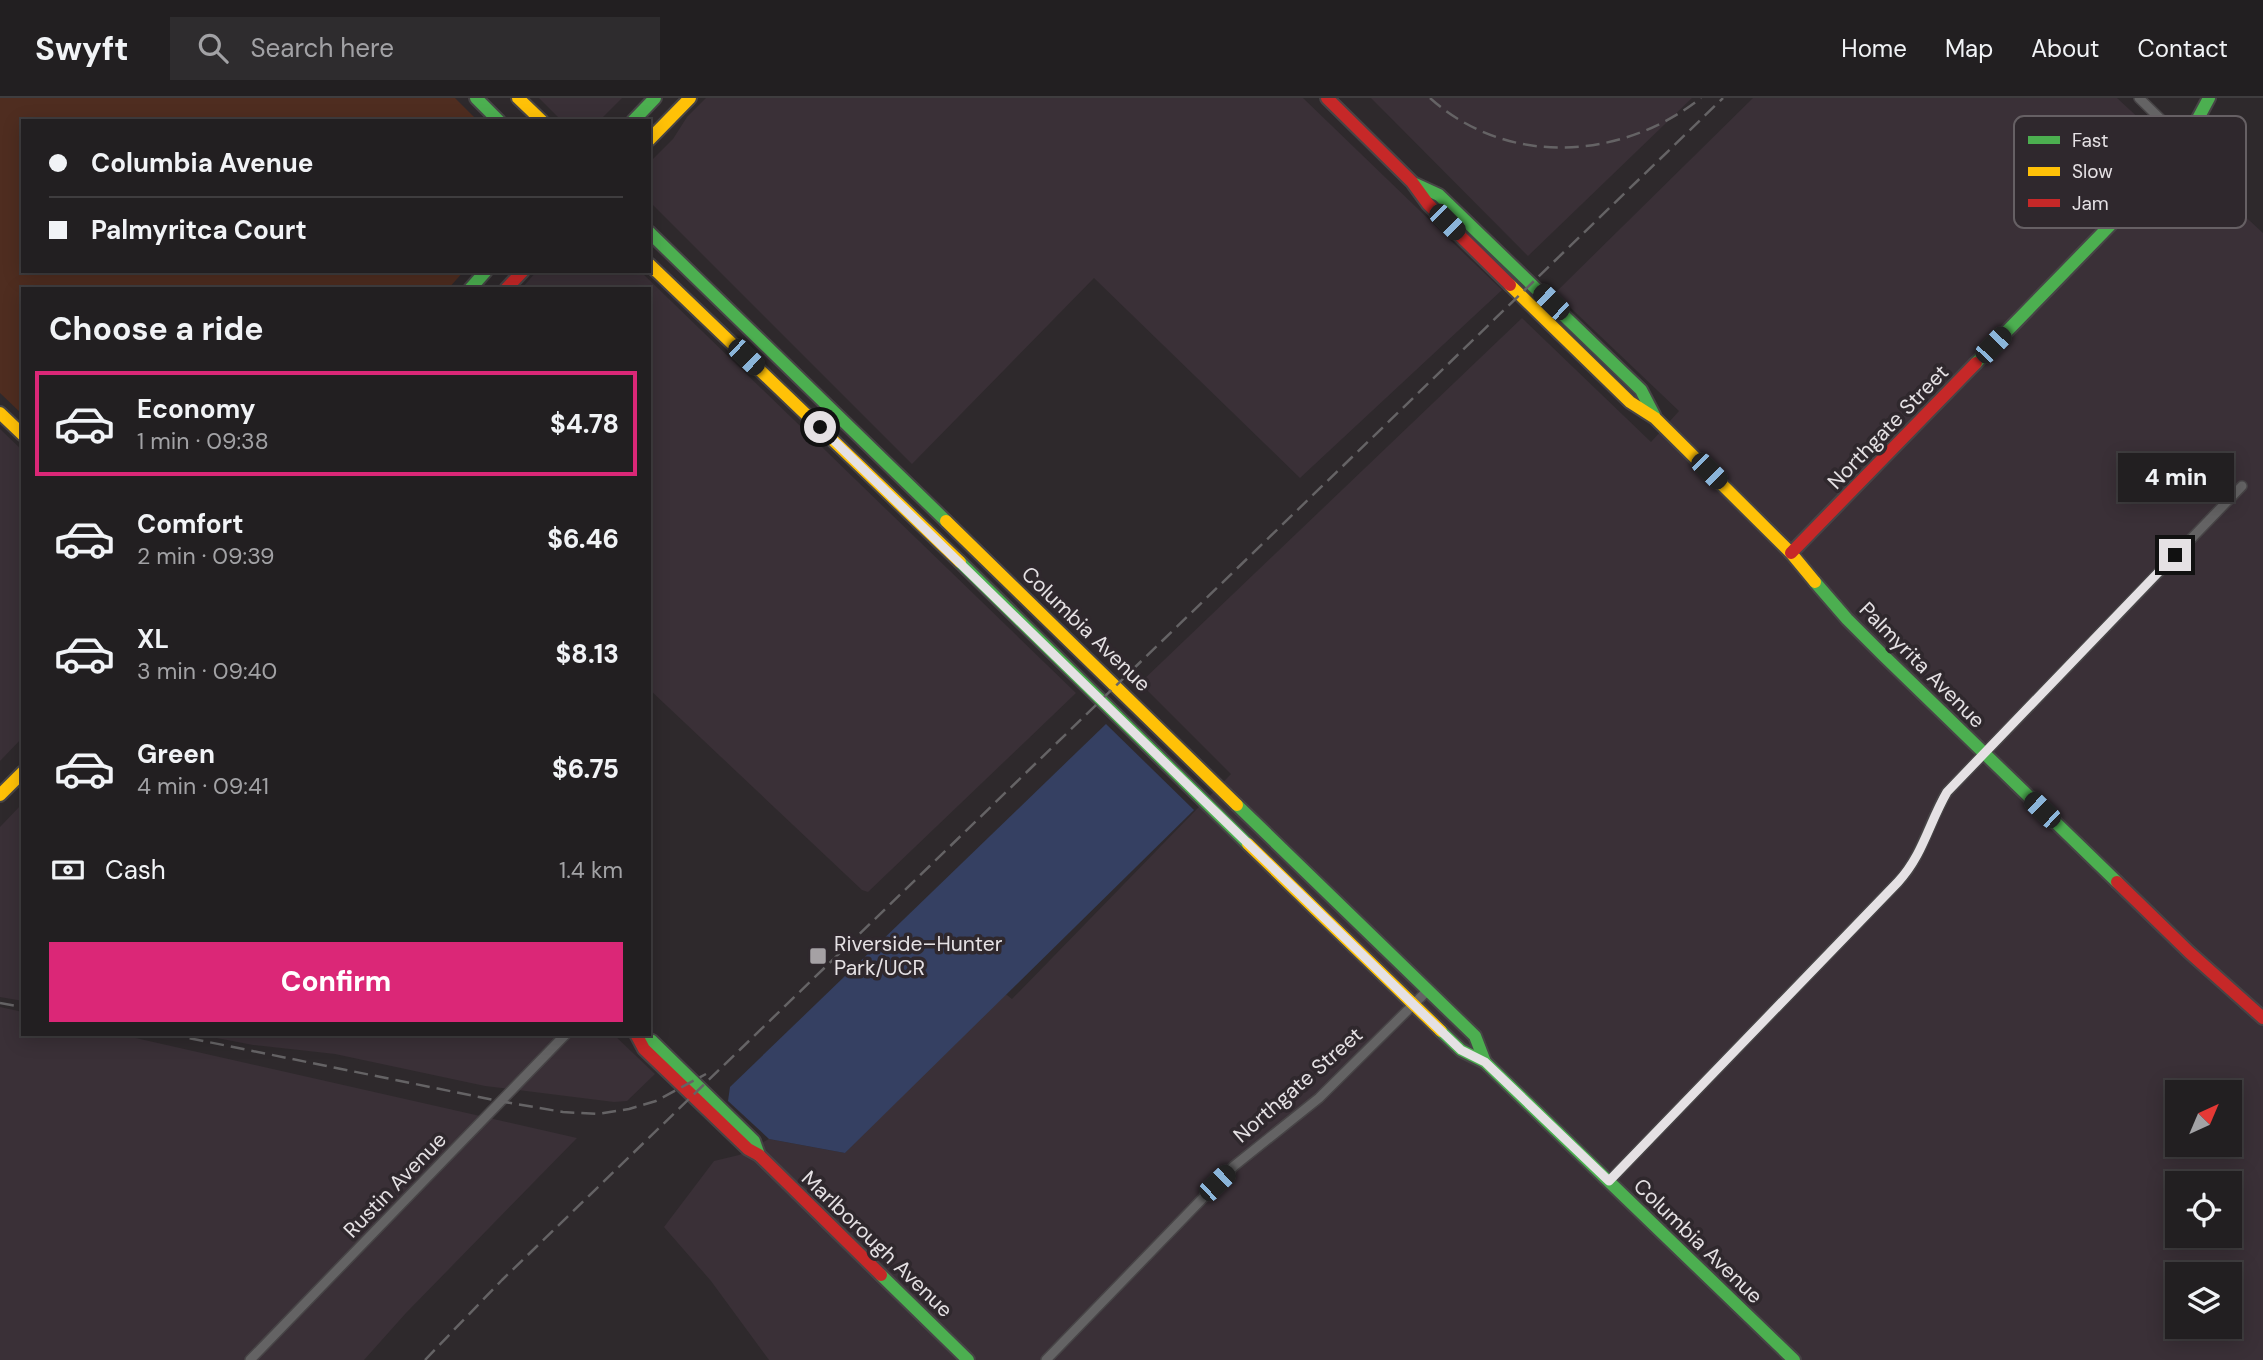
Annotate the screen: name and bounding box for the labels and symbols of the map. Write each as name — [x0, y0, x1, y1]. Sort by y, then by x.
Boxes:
legend — [2014, 116, 2246, 228]
text: Fast — [2072, 128, 2108, 153]
text: Slow — [2072, 159, 2113, 184]
text: Jam — [2072, 191, 2109, 216]
car — [1425, 200, 1470, 244]
car — [1529, 280, 1574, 324]
car — [1971, 323, 2016, 367]
car — [724, 335, 769, 379]
street label: Northgate Street — [1821, 359, 1955, 495]
route start — [804, 411, 836, 443]
car — [1687, 449, 1732, 493]
callout: 4 min — [2117, 454, 2233, 503]
route end — [2159, 539, 2191, 571]
street label: Columbia Avenue — [1015, 560, 1157, 698]
street label: Palmyrita Avenue — [1853, 596, 1991, 734]
car — [2020, 788, 2065, 832]
place label: Riverside–Hunter Park/UCR — [834, 930, 1003, 982]
marker: Riverside–Hunter Park/UCR — [808, 946, 828, 966]
street label: Northgate Street — [1227, 1021, 1369, 1149]
north arrow — [2165, 1080, 2242, 1157]
street label: Rustin Avenue — [337, 1126, 453, 1244]
car — [1195, 1161, 1240, 1205]
street label: Marlborough Avenue — [795, 1165, 959, 1323]
street label: Columbia Avenue — [1627, 1172, 1769, 1310]

